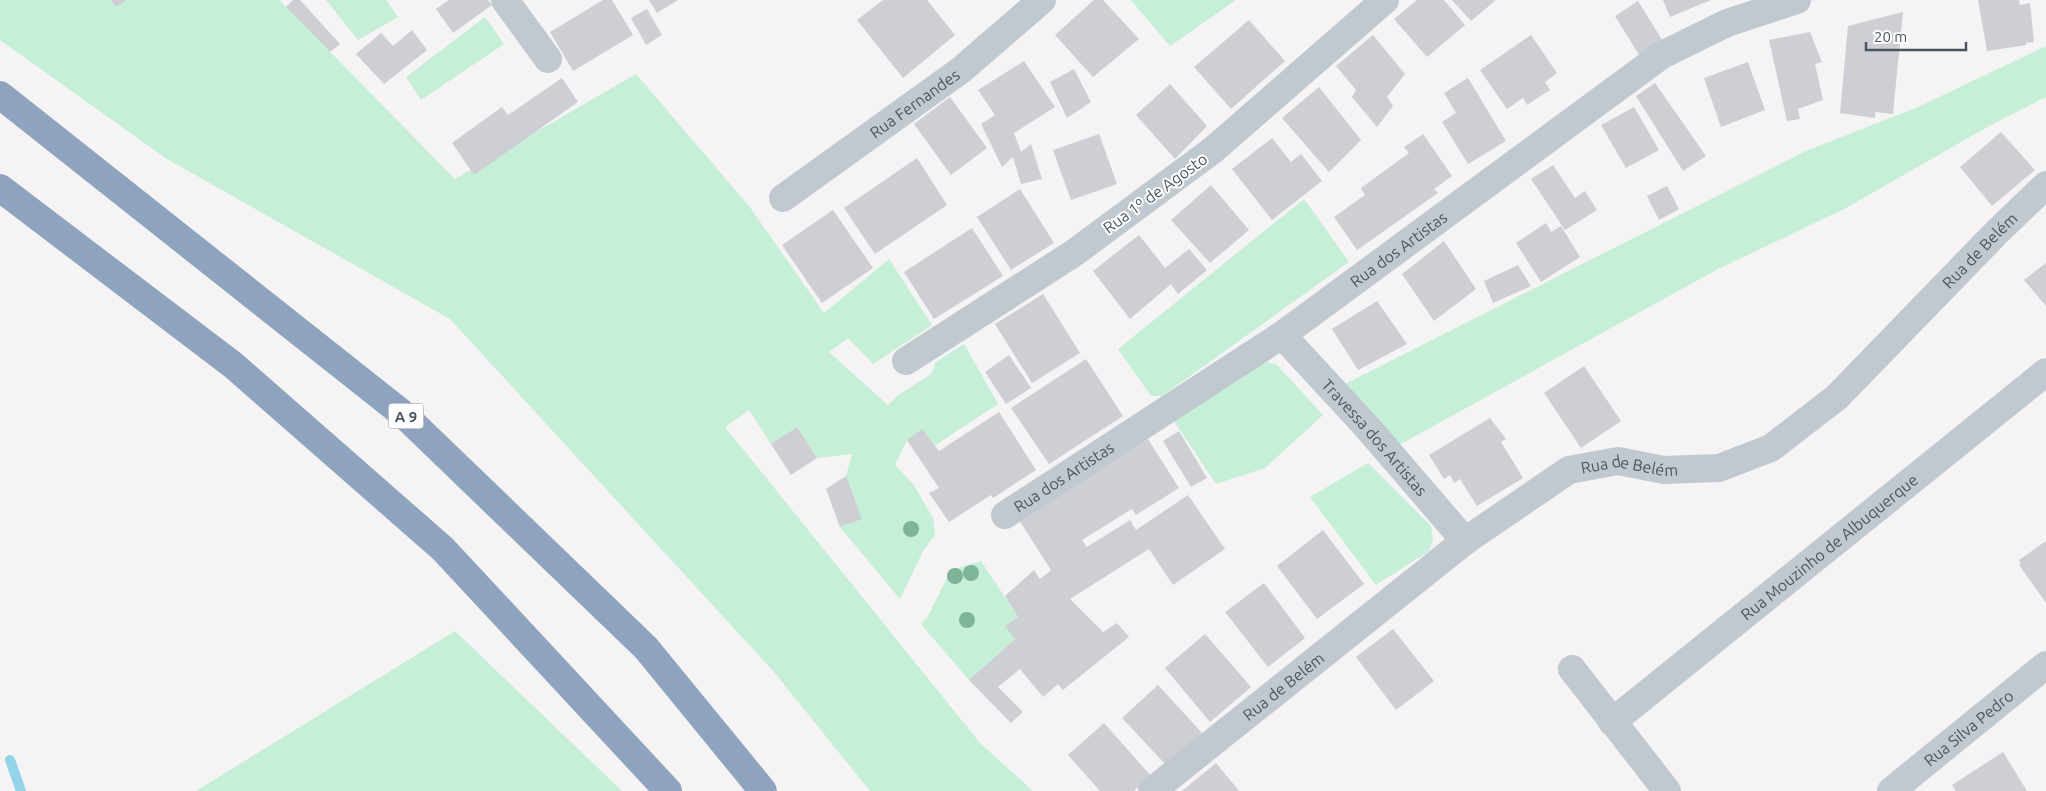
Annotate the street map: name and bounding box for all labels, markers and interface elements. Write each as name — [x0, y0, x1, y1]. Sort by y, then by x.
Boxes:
scale bar — [1866, 20, 1966, 52]
text: 20 m — [1874, 28, 1907, 45]
street label: Rua Fernandes — [866, 65, 963, 142]
street label: Rua 1º de Agosto — [1100, 149, 1210, 237]
street label: Rua dos Artistas — [1347, 208, 1450, 291]
street label: Rua de Belém — [1939, 209, 2021, 292]
street label: Travessa dos Artistas — [1318, 375, 1431, 499]
road number: A 9 — [388, 404, 424, 428]
street label: Rua dos Artistas — [1010, 438, 1117, 516]
street label: Rua de Belém — [1579, 452, 1679, 479]
street label: Rua Mouzinho de Albuquerque — [1737, 470, 1921, 623]
street label: Rua de Belém — [1239, 648, 1327, 724]
street label: Rua Silva Pedro — [1920, 686, 2017, 770]

